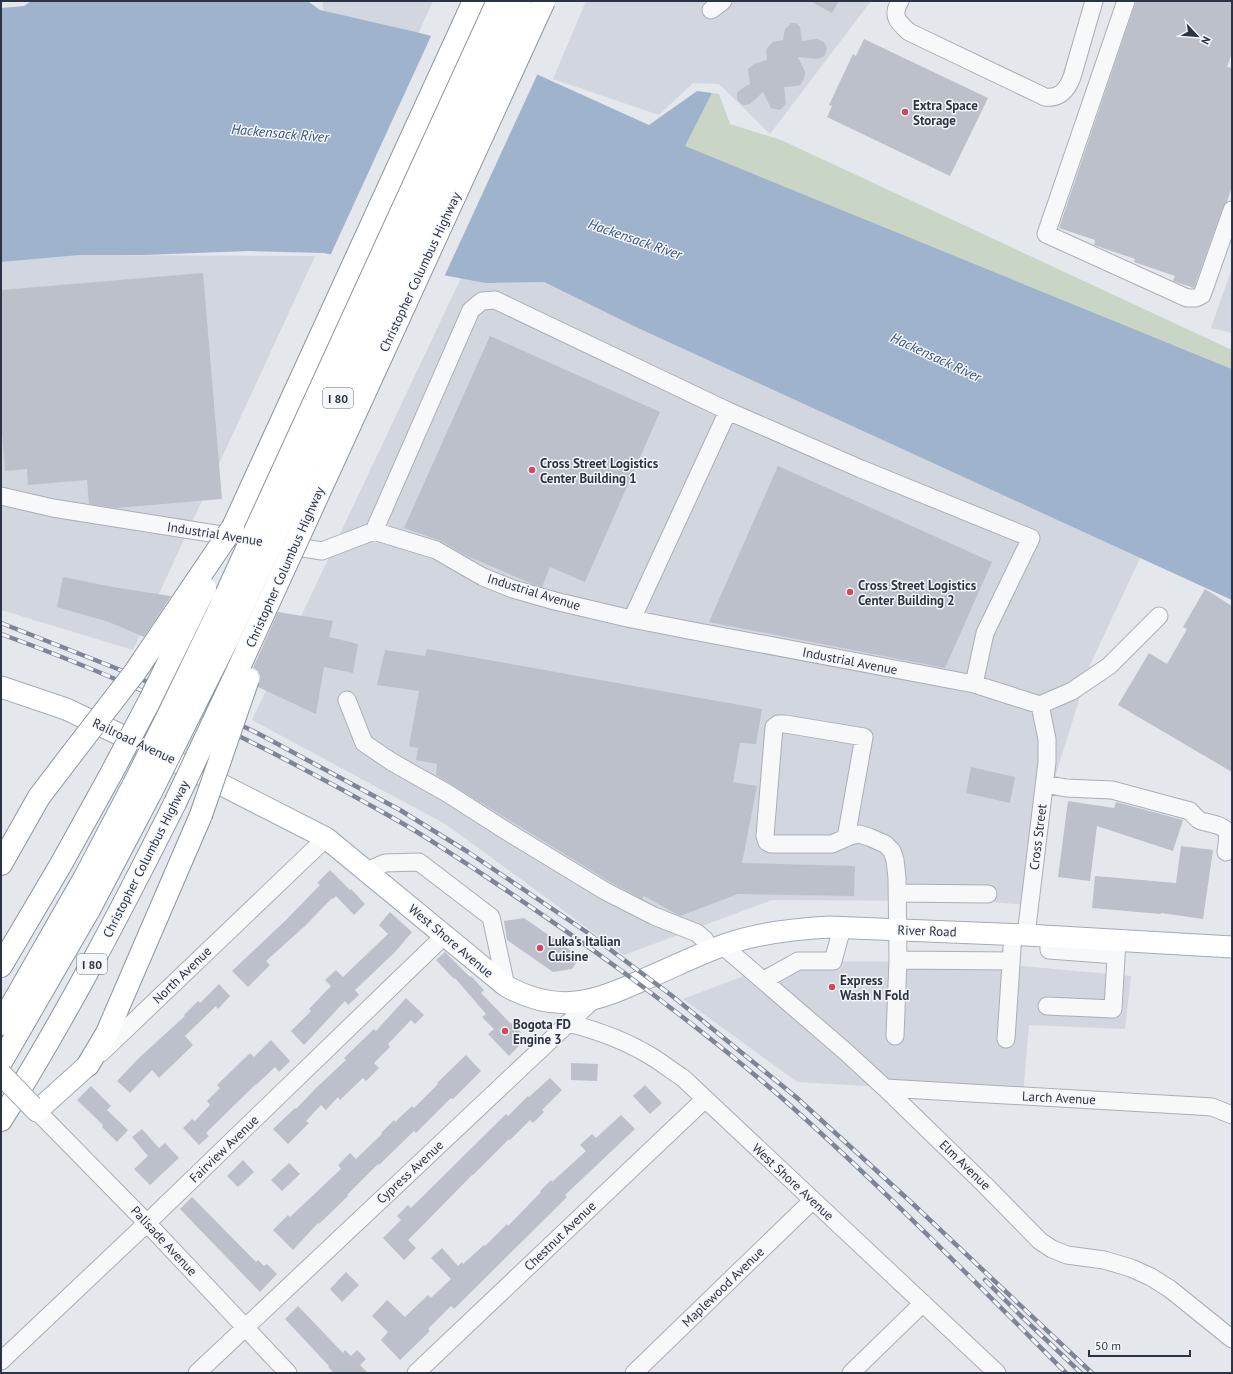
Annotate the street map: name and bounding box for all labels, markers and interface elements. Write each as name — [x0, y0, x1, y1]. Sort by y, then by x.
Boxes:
north arrow — [1177, 16, 1217, 56]
text: N — [1198, 34, 1214, 47]
place label: Extra Space Storage — [913, 97, 978, 129]
marker: Extra Space Storage — [900, 107, 910, 117]
water label: Hackensack River — [231, 120, 331, 146]
street label: Christopher Columbus Highway — [375, 189, 465, 355]
water label: Hackensack River — [586, 215, 685, 264]
water label: Hackensack River — [888, 328, 985, 386]
road number: I 80 — [323, 388, 353, 408]
place label: Cross Street Logistics Center Building 1 — [540, 455, 659, 487]
marker: Cross Street Logistics Center Building 1 — [527, 465, 537, 475]
street label: Christopher Columbus Highway — [242, 484, 328, 650]
street label: Industrial Avenue — [166, 518, 264, 550]
street label: Industrial Avenue — [485, 570, 583, 614]
place label: Cross Street Logistics Center Building 2 — [858, 577, 977, 609]
marker: Cross Street Logistics Center Building 2 — [845, 587, 855, 597]
street label: Industrial Avenue — [801, 643, 899, 679]
street label: Railroad Avenue — [90, 714, 178, 768]
street label: Christopher Columbus Highway — [99, 777, 193, 941]
street label: Cross Street — [1026, 803, 1051, 871]
street label: West Shore Avenue — [405, 900, 497, 982]
street label: River Road — [897, 921, 957, 941]
place label: Luka's Italian Cuisine — [548, 933, 621, 965]
street label: North Avenue — [149, 943, 215, 1007]
marker: Luka's Italian Cuisine — [535, 943, 545, 953]
road number: I 80 — [77, 954, 107, 974]
place label: Express Wash N Fold — [840, 972, 909, 1004]
marker: Express Wash N Fold — [827, 982, 837, 992]
place label: Bogota FD Engine 3 — [513, 1016, 571, 1048]
marker: Bogota FD Engine 3 — [500, 1026, 510, 1036]
street label: Larch Avenue — [1022, 1088, 1096, 1108]
street label: Fairview Avenue — [186, 1112, 262, 1186]
street label: Elm Avenue — [936, 1136, 994, 1194]
street label: Cypress Avenue — [373, 1137, 447, 1207]
street label: West Shore Avenue — [748, 1140, 838, 1224]
street label: Chestnut Avenue — [521, 1198, 599, 1274]
street label: Palisade Avenue — [127, 1202, 201, 1280]
street label: Maplewood Avenue — [678, 1243, 768, 1331]
scale bar — [1089, 1332, 1190, 1358]
text: 50 m — [1095, 1338, 1121, 1353]

